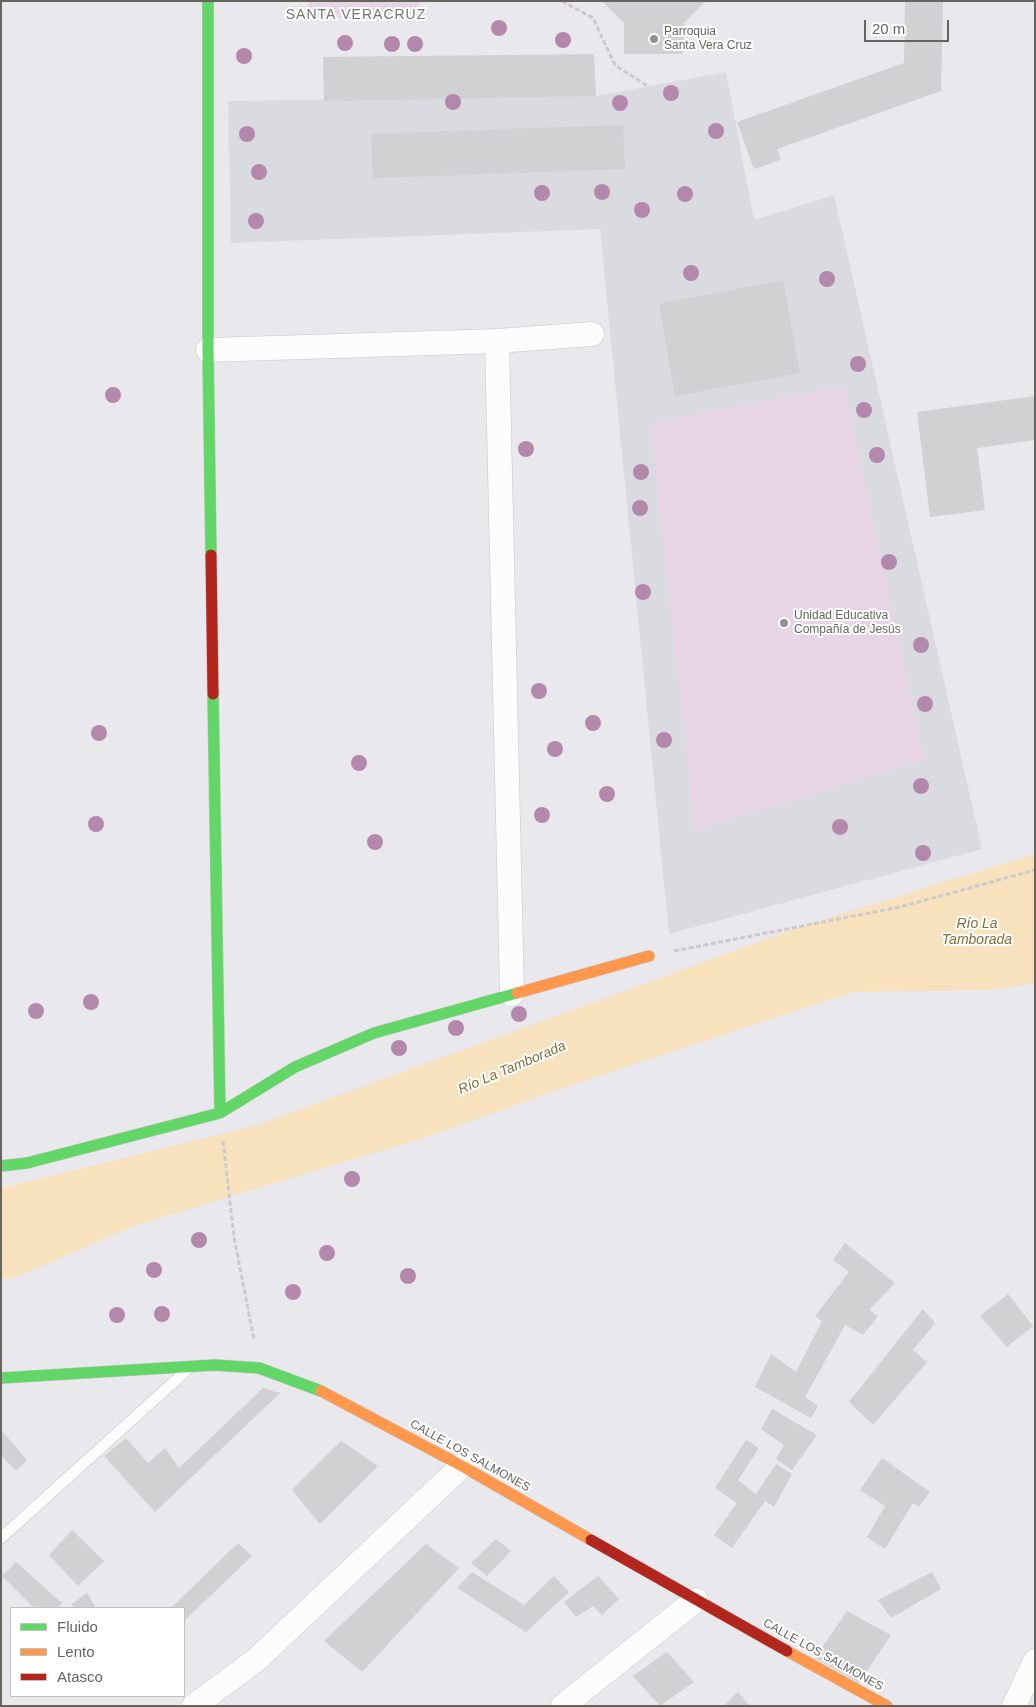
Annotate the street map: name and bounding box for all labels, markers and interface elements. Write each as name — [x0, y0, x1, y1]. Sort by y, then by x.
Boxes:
district label: SANTA VERACRUZ — [284, 7, 428, 23]
scale bar — [866, 10, 951, 42]
text: 20 m — [872, 20, 905, 37]
place label: Parroquia Santa Vera Cruz — [664, 25, 752, 53]
marker: Parroquia Santa Vera Cruz — [648, 33, 660, 45]
place label: Unidad Educativa Compañía de Jesús — [794, 609, 901, 637]
marker: Unidad Educativa Compañía de Jesús — [778, 617, 790, 629]
water label: Río La Tamborada — [942, 916, 1012, 949]
water label: Río La Tamborada — [456, 1038, 568, 1098]
street label: CALLE LOS SALMONES — [407, 1417, 533, 1495]
legend — [10, 1607, 185, 1697]
street label: CALLE LOS SALMONES — [760, 1616, 886, 1694]
text: Fluido — [57, 1618, 98, 1635]
text: Lento — [57, 1643, 95, 1660]
text: Atasco — [57, 1668, 103, 1685]

